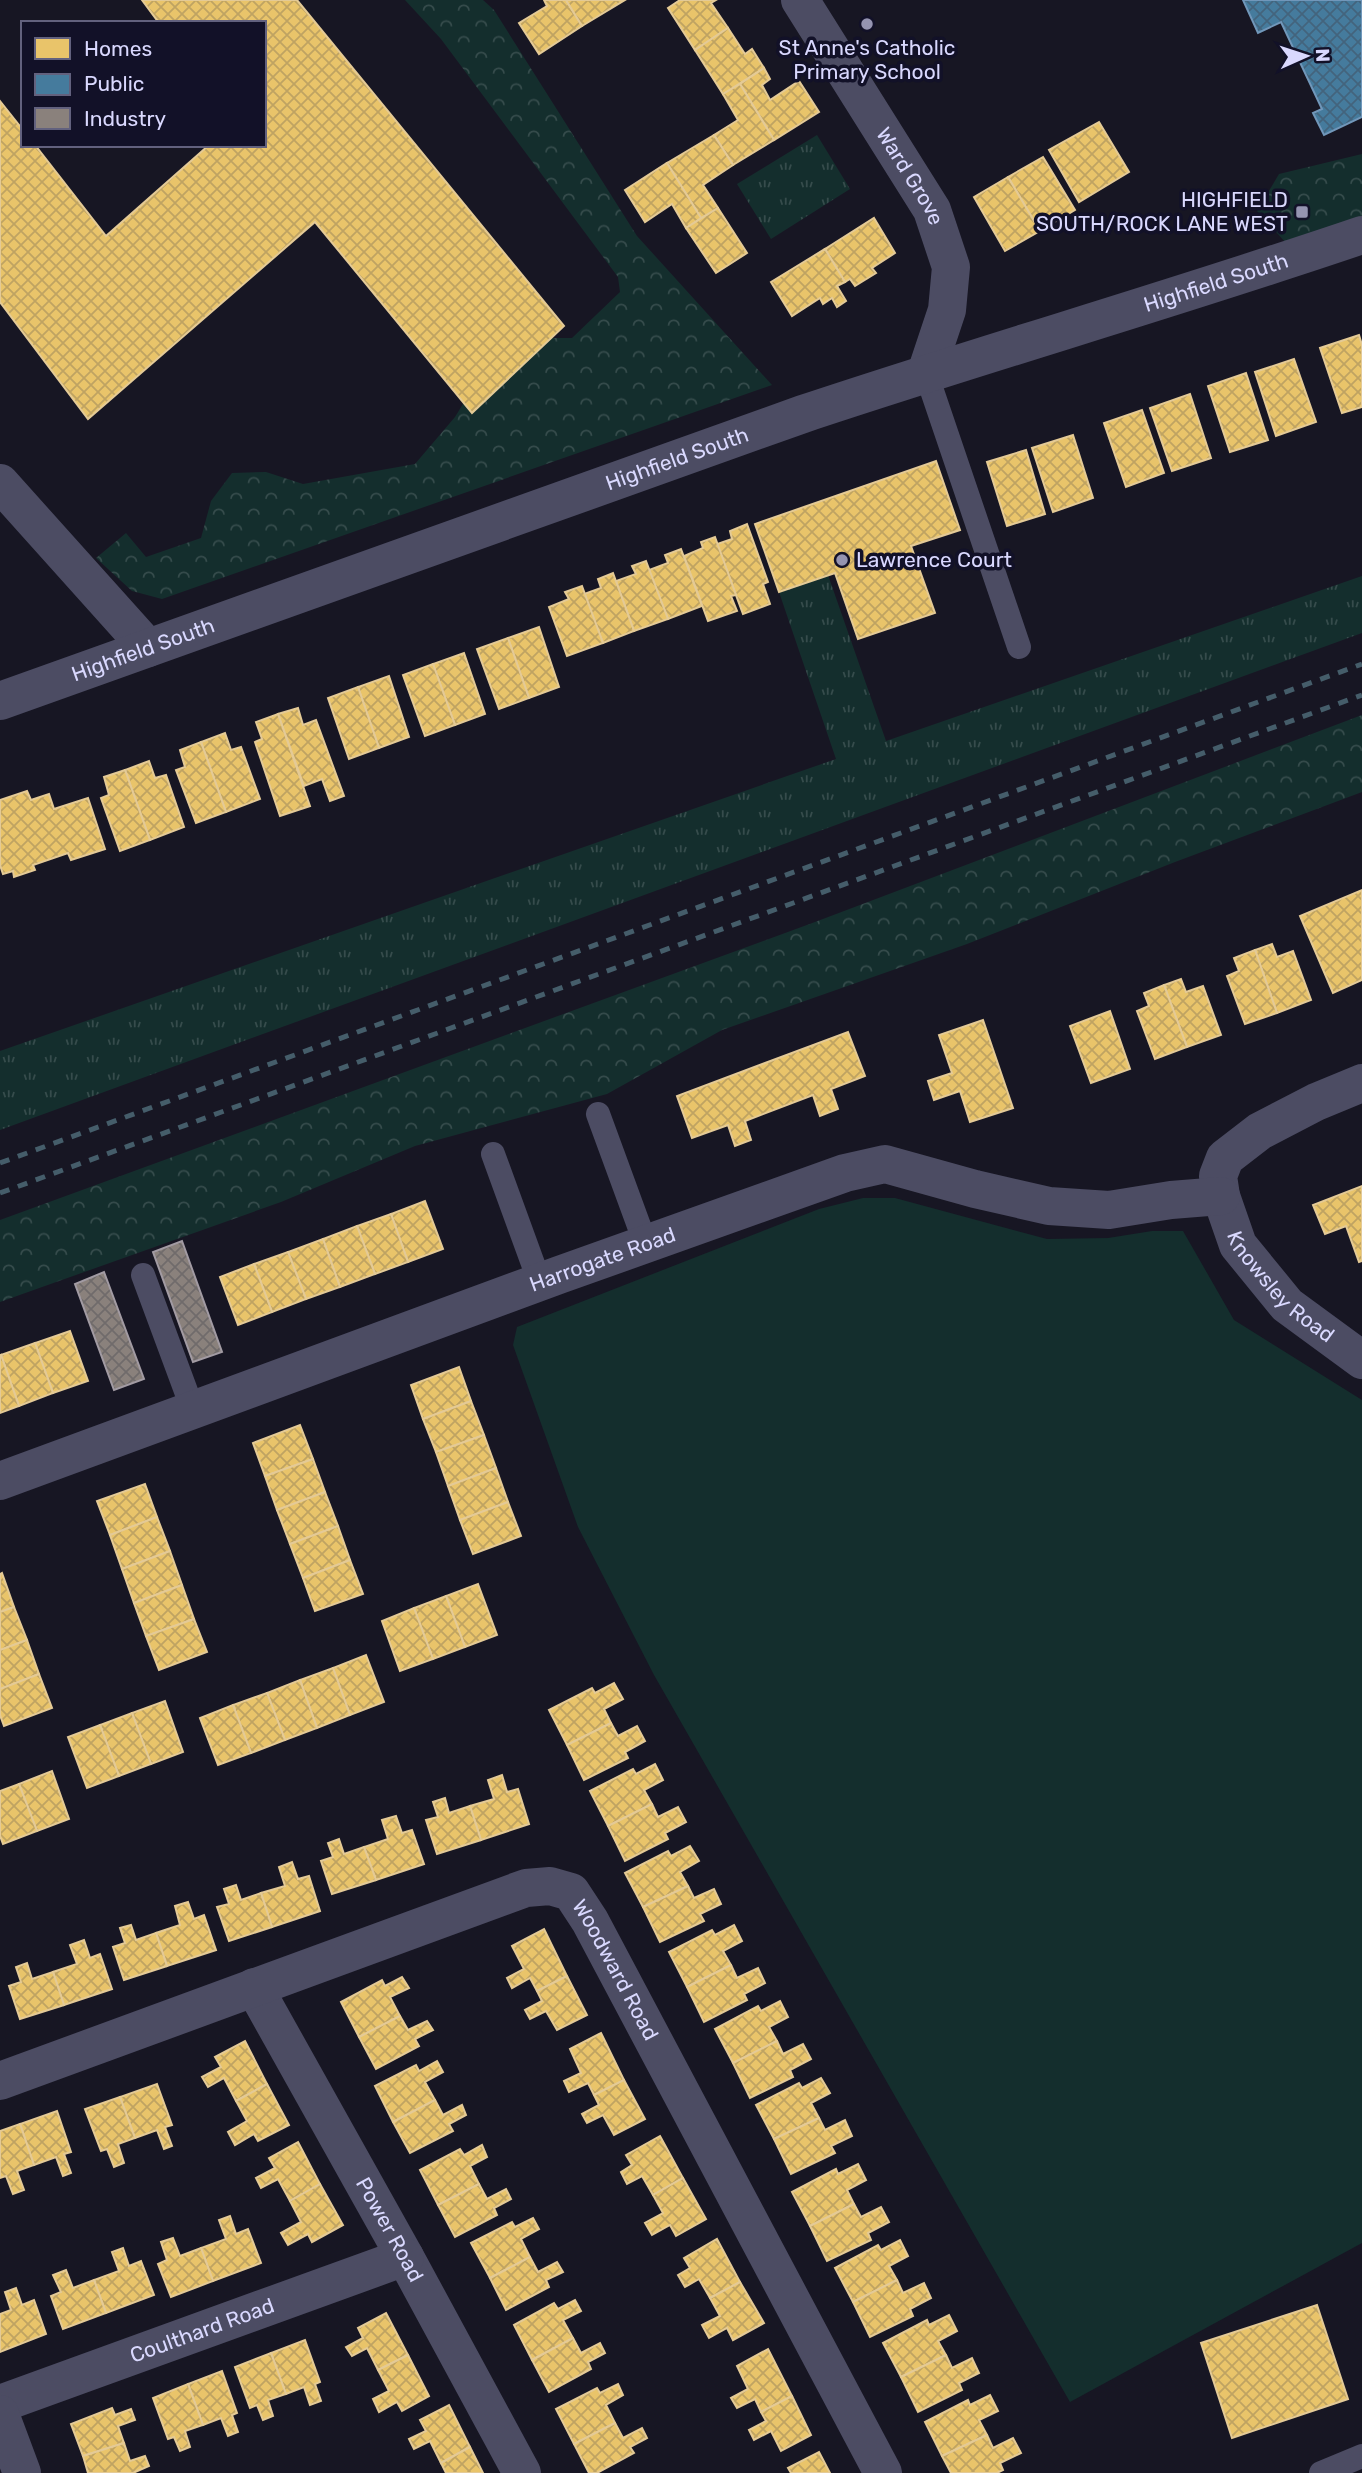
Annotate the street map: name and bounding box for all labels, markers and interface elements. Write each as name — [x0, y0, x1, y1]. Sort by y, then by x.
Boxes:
marker: St Anne's Catholic Primary School — [859, 16, 875, 32]
legend — [21, 21, 266, 147]
north arrow — [1271, 21, 1341, 91]
place label: St Anne's Catholic Primary School — [779, 35, 955, 84]
text: Homes — [84, 36, 152, 61]
text: N — [1311, 48, 1334, 63]
text: Public — [84, 71, 144, 96]
text: Industry — [84, 106, 166, 131]
street label: Ward Grove — [871, 123, 949, 228]
place label: HIGHFIELD SOUTH/ROCK LANE WEST — [1036, 187, 1288, 236]
marker: HIGHFIELD SOUTH/ROCK LANE WEST — [1294, 204, 1310, 220]
street label: Highfield South — [1141, 248, 1291, 317]
street label: Highfield South — [602, 422, 752, 496]
place label: Lawrence Court — [856, 547, 1012, 572]
marker: Lawrence Court — [834, 552, 850, 568]
street label: Highfield South — [68, 612, 218, 686]
street label: Harrogate Road — [526, 1221, 679, 1297]
street label: Knowsley Road — [1222, 1228, 1339, 1348]
street label: Woodward Road — [567, 1895, 664, 2044]
street label: Power Road — [351, 2173, 429, 2286]
street label: Coulthard Road — [126, 2293, 277, 2368]

